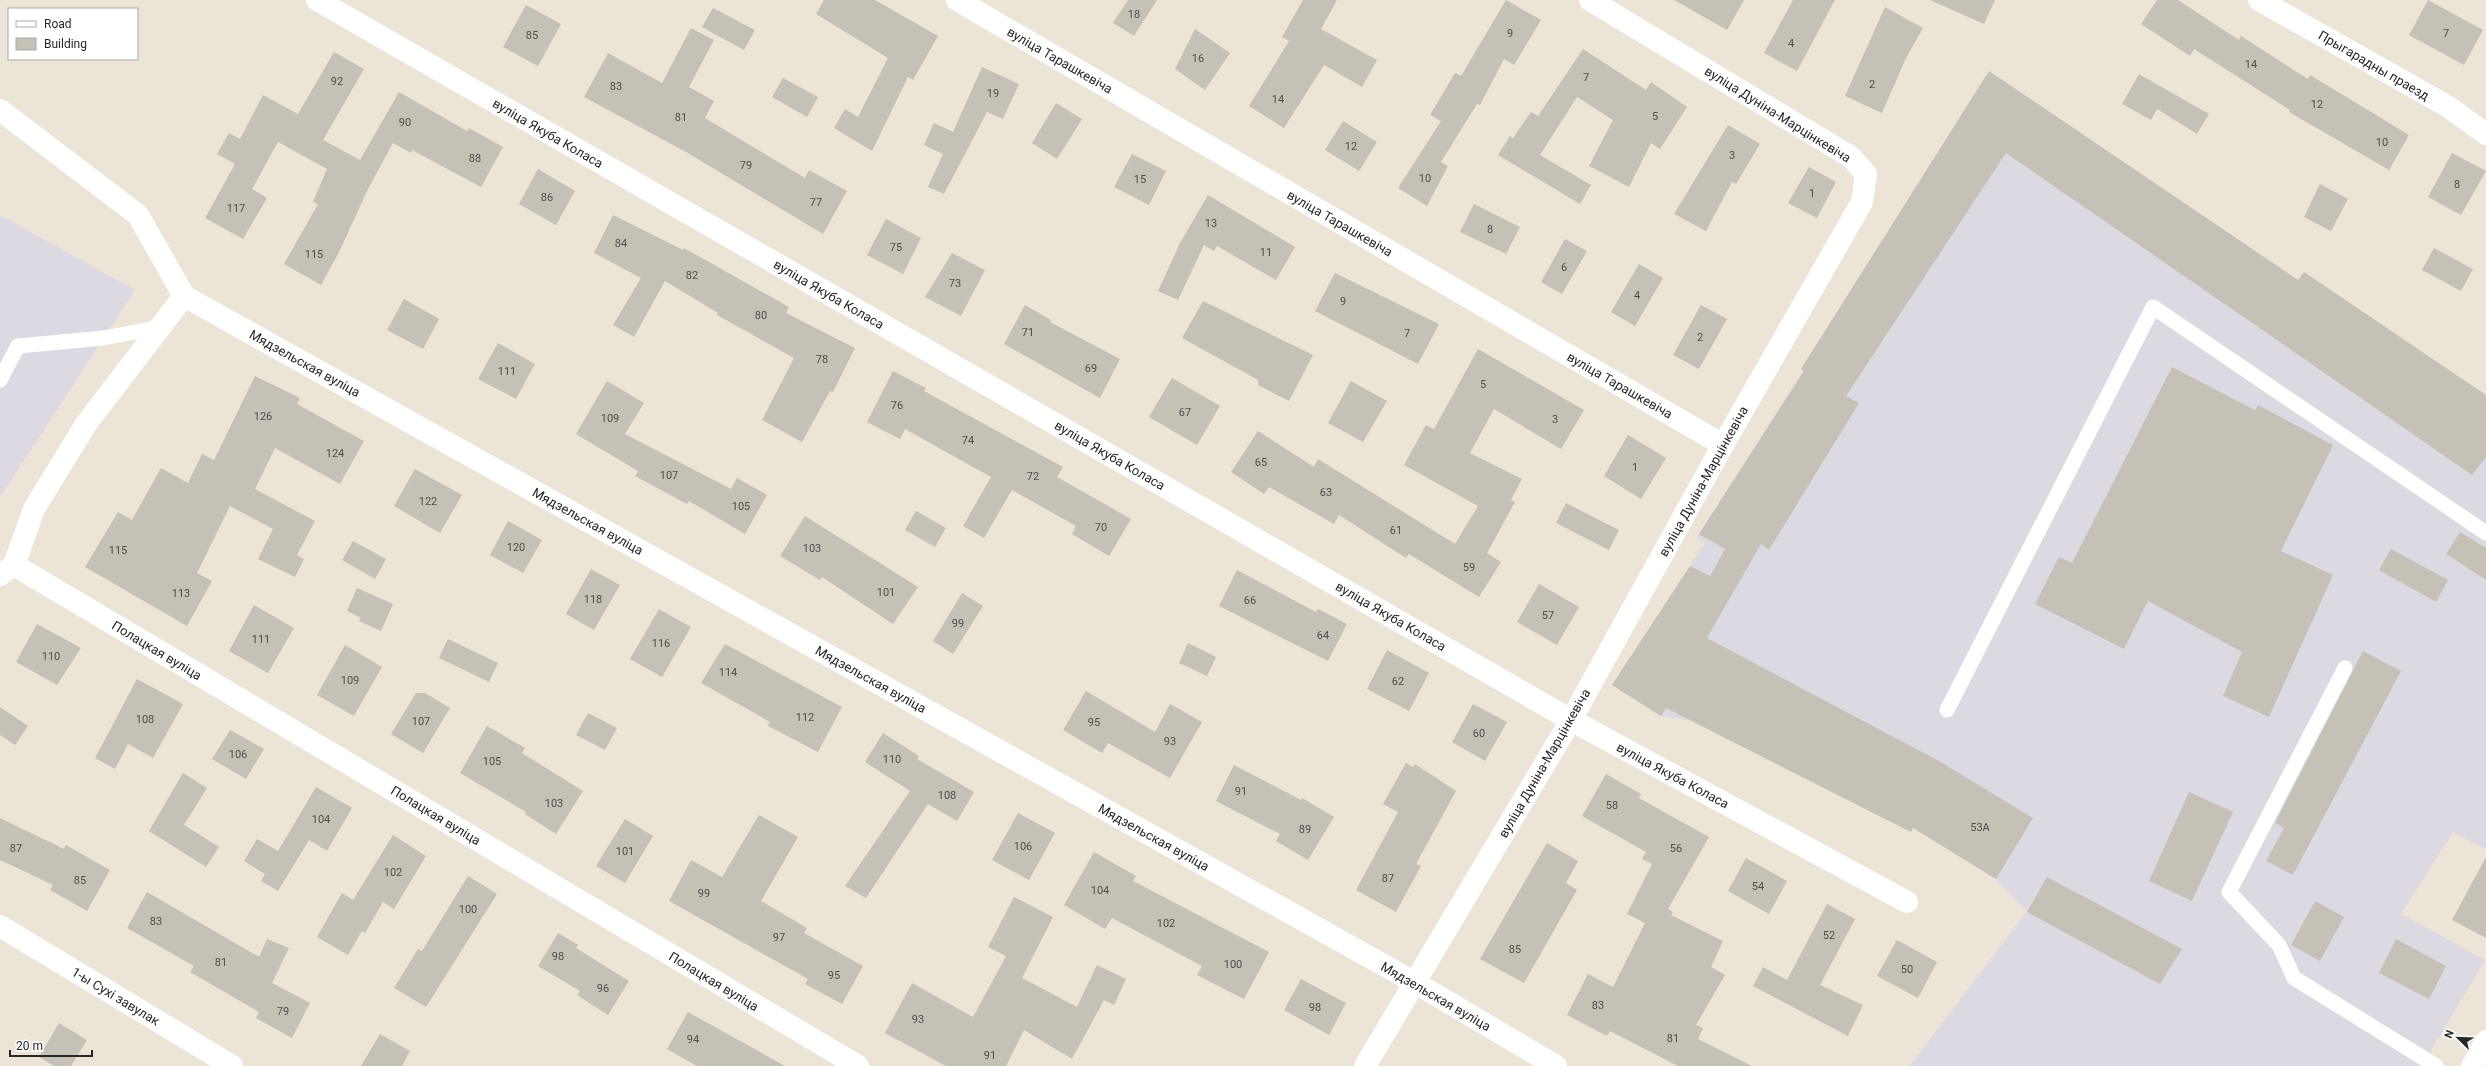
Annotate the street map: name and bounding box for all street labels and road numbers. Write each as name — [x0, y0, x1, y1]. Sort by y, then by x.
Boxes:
street label: вуліца Тарашкевіча — [1004, 24, 1115, 97]
street label: Прыгарадны праезд — [2316, 28, 2432, 103]
street label: вуліца Дуніна-Марцінкевіча — [1702, 63, 1854, 166]
street label: вуліца Якуба Коласа — [490, 96, 606, 171]
street label: вуліца Тарашкевіча — [1284, 187, 1395, 260]
street label: вуліца Якуба Коласа — [771, 257, 887, 332]
street label: Мядзельская вуліца — [247, 327, 363, 400]
street label: вуліца Тарашкевіча — [1564, 349, 1675, 422]
street label: вуліца Дуніна-Марцінкевіча — [1656, 404, 1751, 559]
street label: вуліца Якуба Коласа — [1052, 418, 1168, 493]
street label: Мядзельская вуліца — [530, 485, 646, 558]
street label: вуліца Якуба Коласа — [1333, 579, 1449, 654]
street label: Полацкая вуліца — [109, 618, 204, 683]
street label: Мядзельская вуліца — [813, 643, 929, 716]
street label: вуліца Дуніна-Марцінкевіча — [1496, 686, 1593, 840]
street label: вуліца Якуба Коласа — [1614, 740, 1731, 811]
street label: Полацкая вуліца — [388, 783, 483, 848]
street label: Мядзельская вуліца — [1096, 801, 1212, 874]
street label: Полацкая вуліца — [666, 949, 761, 1014]
street label: Мядзельская вуліца — [1378, 959, 1493, 1034]
street label: 1-ы Сухі завулак — [69, 964, 163, 1029]

